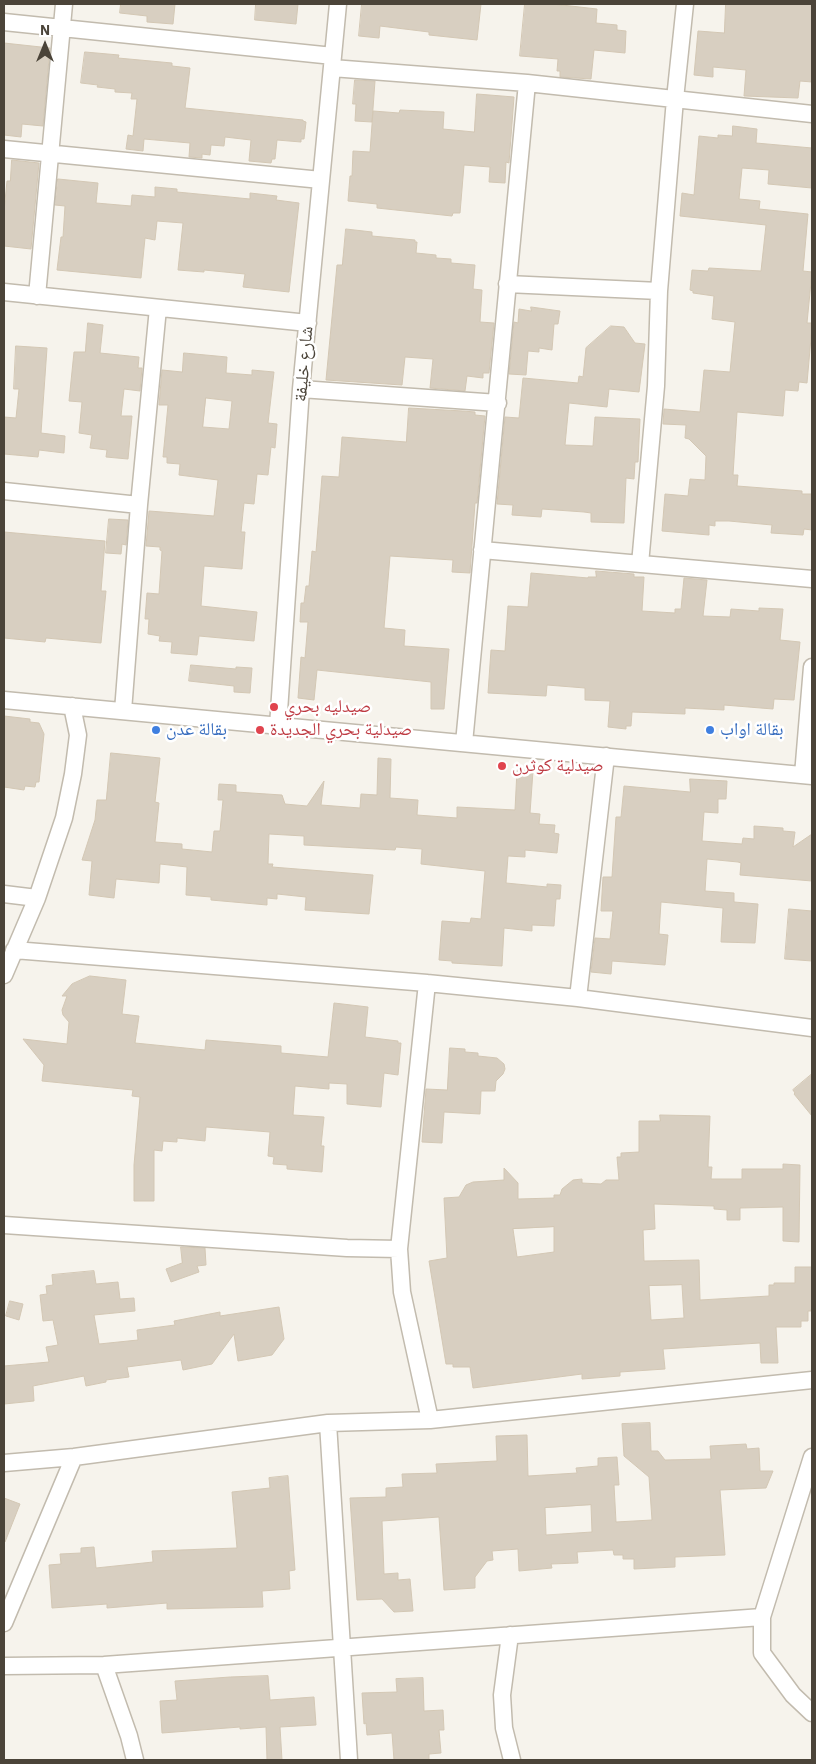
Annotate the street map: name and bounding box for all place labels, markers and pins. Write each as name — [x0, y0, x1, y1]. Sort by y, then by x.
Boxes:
place label: صيدليه بحري — [284, 696, 371, 718]
marker: صيدليه بحري — [268, 701, 280, 713]
place label: بقالة عدن — [166, 719, 227, 741]
place label: صيدلية بحري الجديدة — [270, 719, 412, 741]
place label: بقالة اواب — [720, 719, 784, 741]
marker: بقالة عدن — [150, 724, 162, 736]
marker: صيدلية بحري الجديدة — [254, 724, 266, 736]
marker: بقالة اواب — [704, 724, 716, 736]
place label: صيدلية كوثرن — [512, 755, 604, 777]
marker: صيدلية كوثرن — [496, 760, 508, 772]

